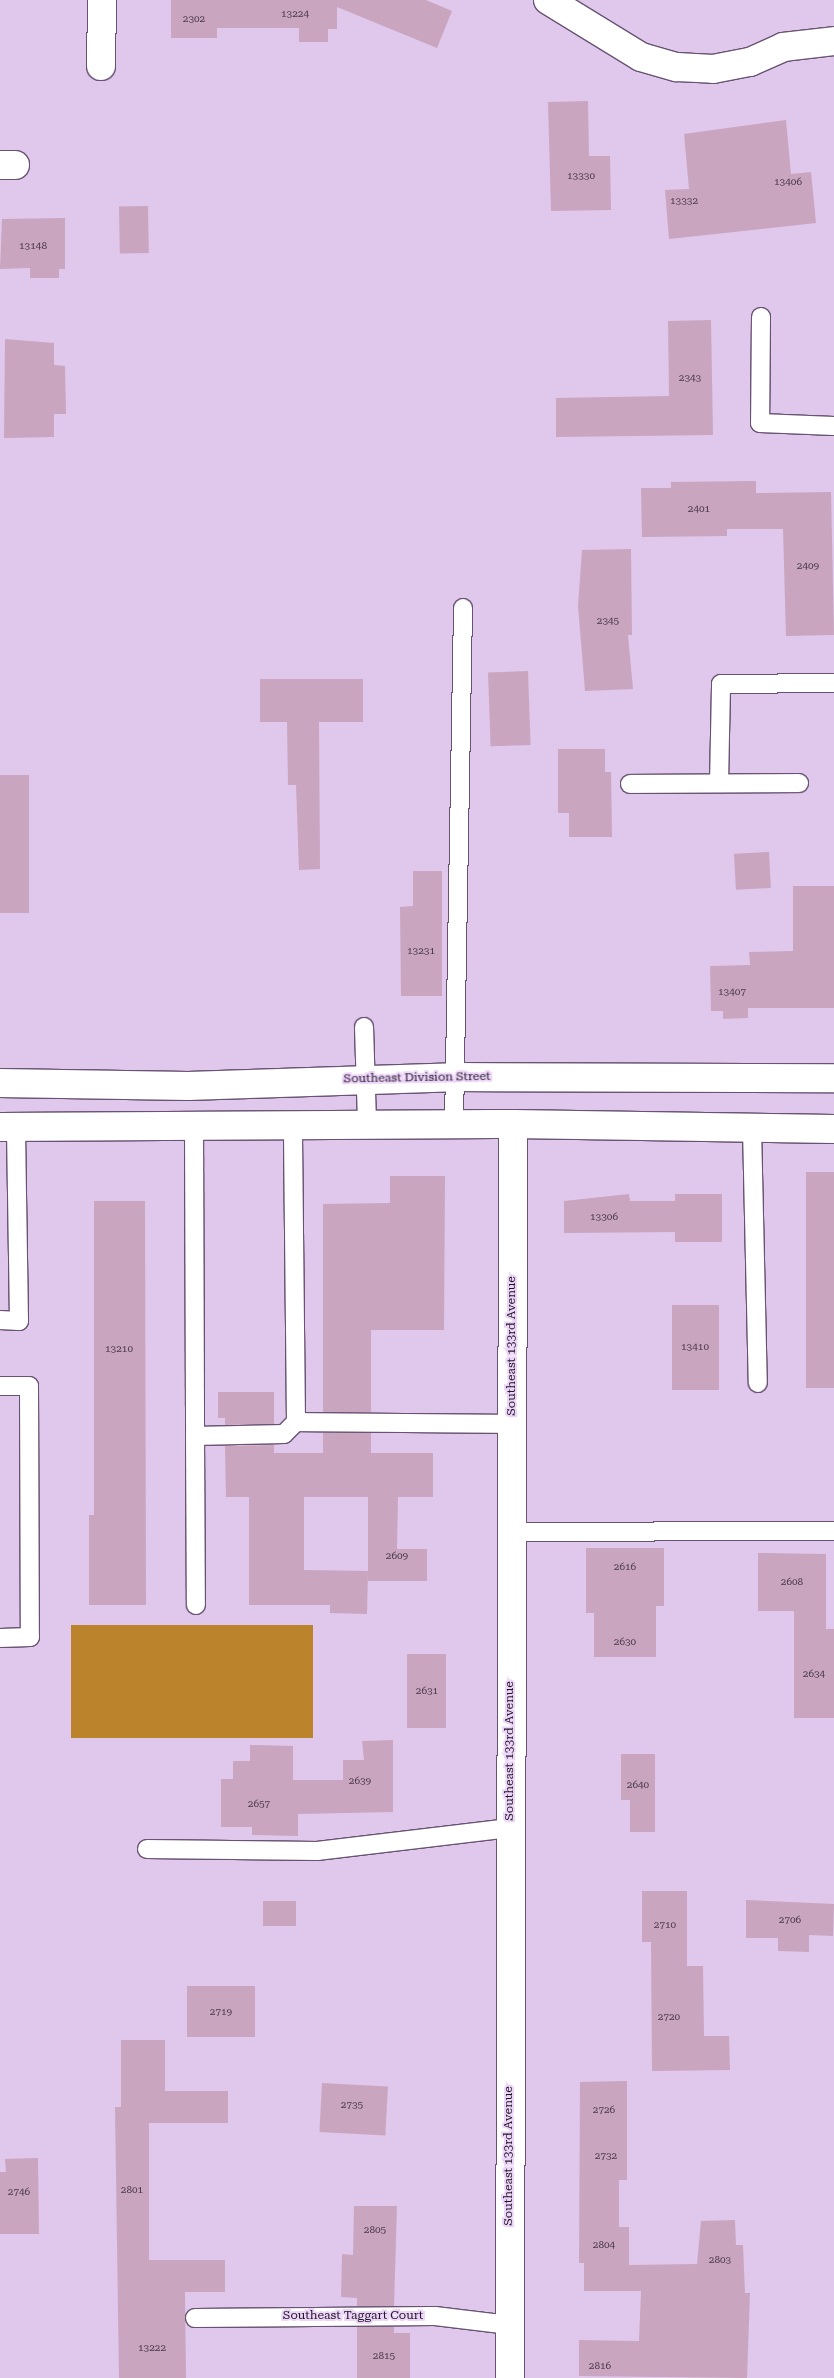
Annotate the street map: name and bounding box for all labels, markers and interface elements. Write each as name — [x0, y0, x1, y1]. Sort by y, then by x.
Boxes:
house number: 13224 — [281, 8, 309, 20]
house number: 2302 — [183, 13, 205, 25]
house number: 13330 — [567, 170, 595, 182]
house number: 13406 — [774, 176, 802, 188]
house number: 13332 — [670, 195, 698, 207]
house number: 13148 — [19, 240, 47, 252]
house number: 2343 — [679, 372, 701, 384]
house number: 2401 — [688, 503, 710, 515]
house number: 2409 — [797, 560, 819, 572]
house number: 2345 — [597, 615, 619, 627]
house number: 13231 — [407, 945, 435, 957]
house number: 13407 — [718, 986, 746, 998]
street label: Southeast Division Street — [343, 1070, 491, 1086]
house number: 13306 — [590, 1211, 618, 1223]
street label: Southeast 133rd Avenue — [505, 1276, 519, 1416]
house number: 13410 — [681, 1341, 709, 1353]
house number: 13210 — [105, 1343, 133, 1355]
house number: 2609 — [386, 1550, 408, 1562]
house number: 2616 — [614, 1561, 636, 1573]
house number: 2608 — [781, 1576, 803, 1588]
house number: 2630 — [614, 1636, 636, 1648]
house number: 2634 — [803, 1668, 825, 1680]
street label: Southeast 133rd Avenue — [503, 1681, 517, 1821]
house number: 2631 — [416, 1685, 438, 1697]
house number: 2639 — [349, 1775, 371, 1787]
house number: 2640 — [627, 1779, 649, 1791]
house number: 2657 — [248, 1798, 270, 1810]
house number: 2706 — [779, 1914, 801, 1926]
house number: 2710 — [654, 1919, 676, 1931]
house number: 2719 — [210, 2006, 232, 2018]
house number: 2720 — [658, 2011, 680, 2023]
street label: Southeast 133rd Avenue — [502, 2086, 516, 2226]
house number: 2735 — [341, 2099, 363, 2111]
house number: 2726 — [593, 2104, 615, 2116]
house number: 2732 — [595, 2150, 617, 2162]
house number: 2801 — [121, 2184, 143, 2196]
house number: 2746 — [8, 2186, 30, 2198]
house number: 2805 — [364, 2224, 386, 2236]
house number: 2804 — [593, 2239, 615, 2251]
house number: 2803 — [709, 2254, 731, 2266]
street label: Southeast Taggart Court — [283, 2309, 423, 2323]
house number: 13222 — [138, 2342, 166, 2354]
house number: 2815 — [373, 2350, 395, 2362]
house number: 2816 — [589, 2360, 611, 2372]

